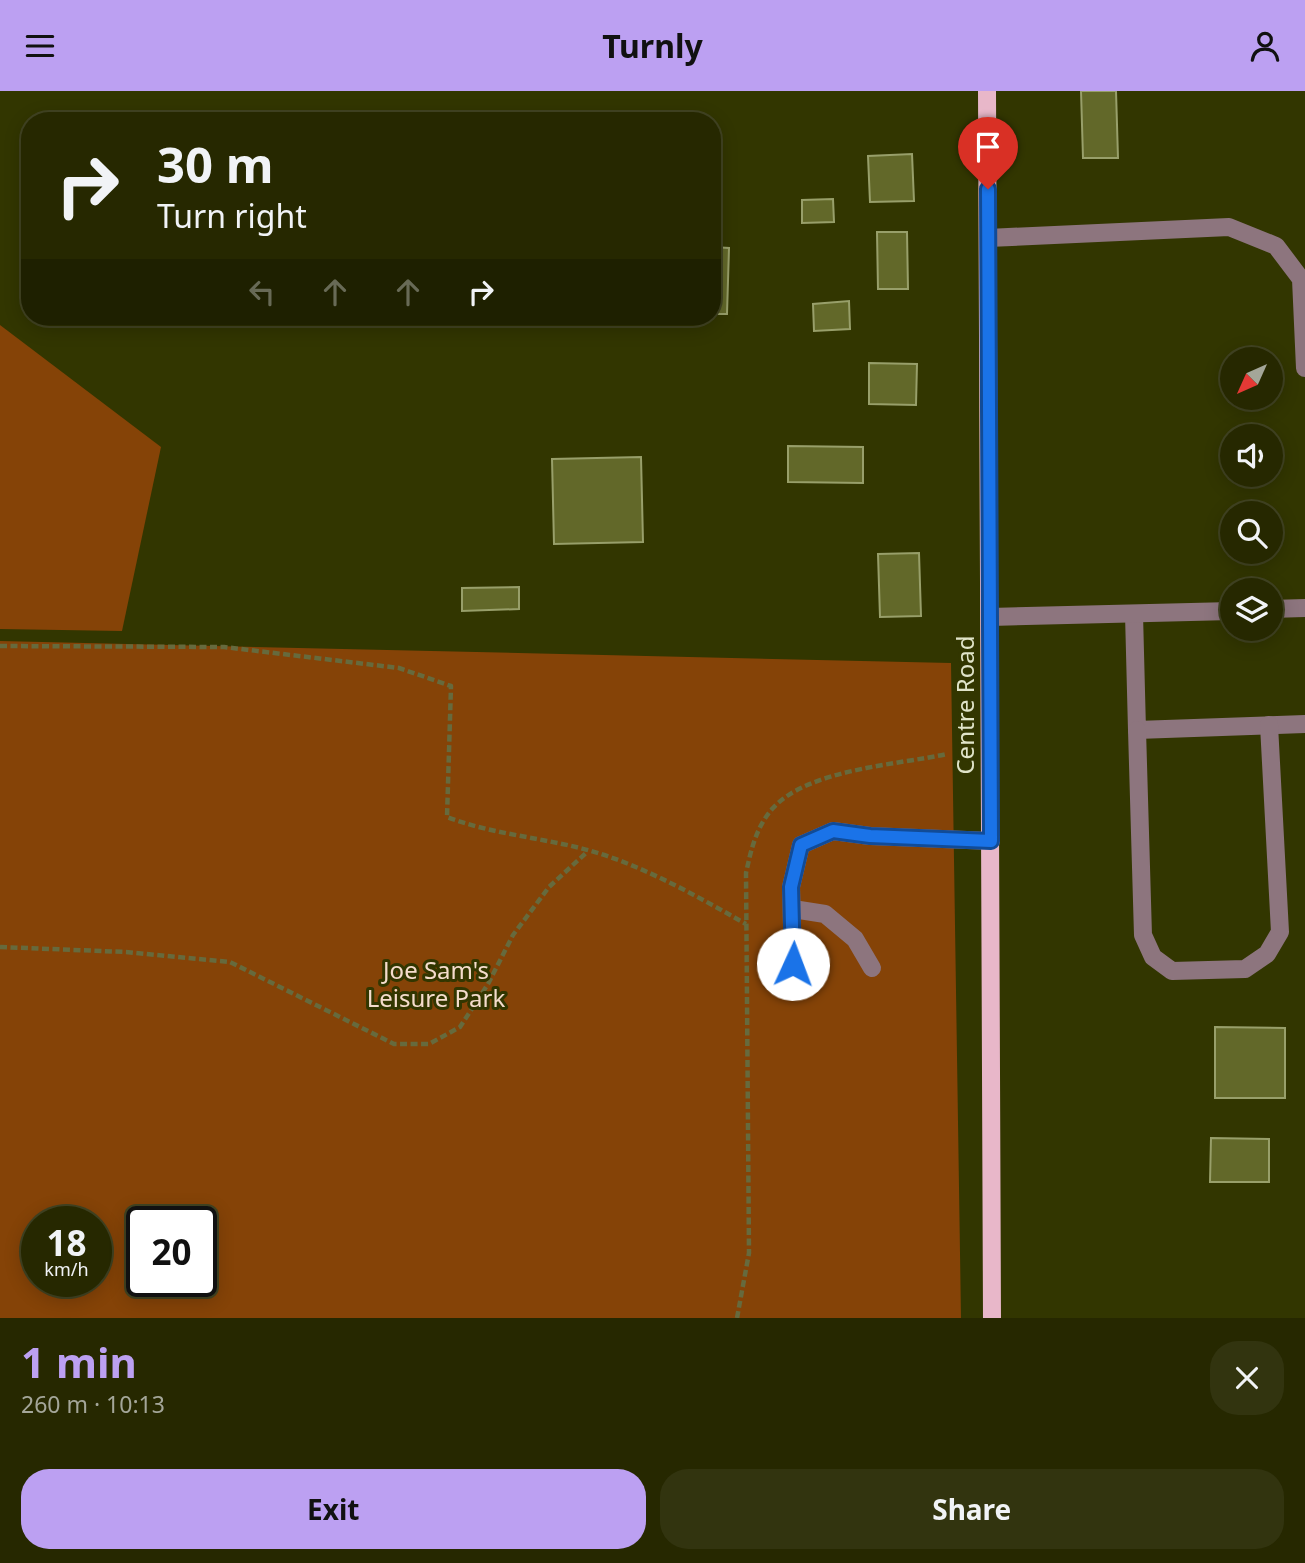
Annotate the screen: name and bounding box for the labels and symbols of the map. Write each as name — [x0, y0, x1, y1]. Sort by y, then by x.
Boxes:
pin — [958, 117, 1018, 189]
north arrow — [1220, 347, 1283, 409]
street label: Centre Road — [948, 635, 981, 775]
position arrow — [756, 927, 830, 1001]
park label: Joe Sam's Leisure Park — [367, 953, 505, 1014]
speed limit sign: 20 — [126, 1206, 217, 1297]

